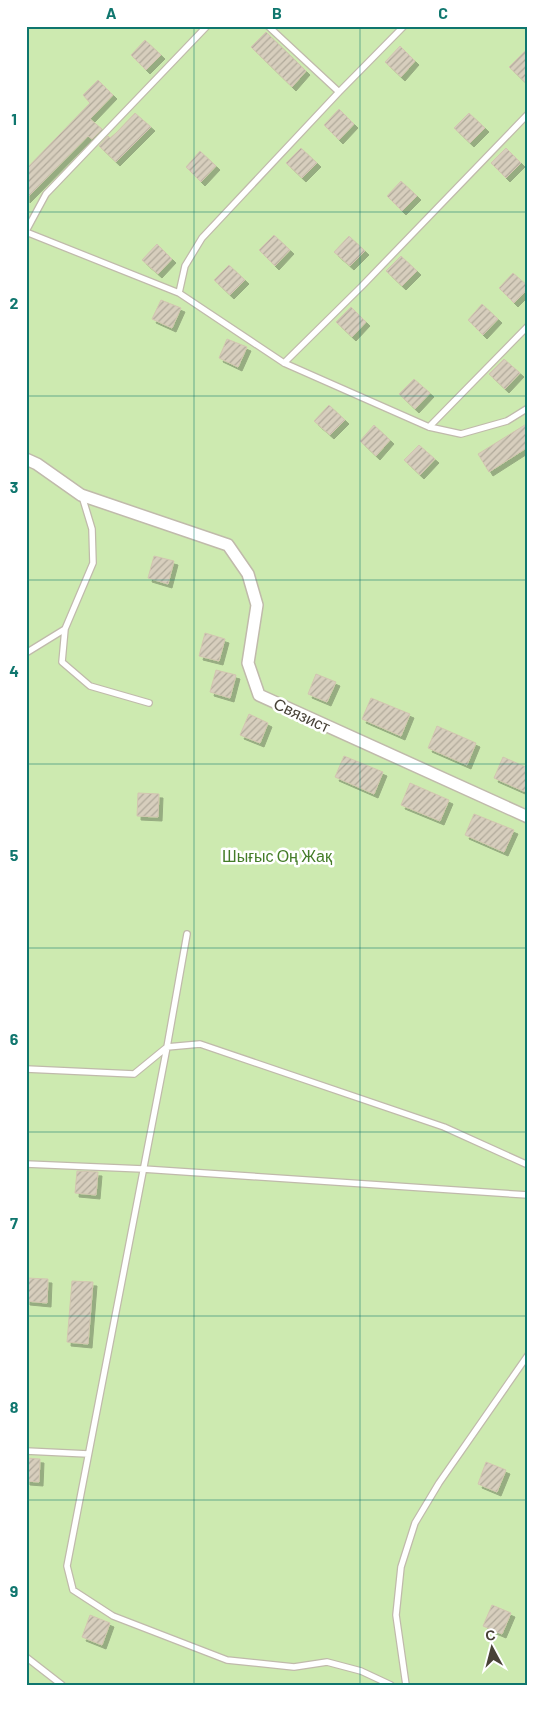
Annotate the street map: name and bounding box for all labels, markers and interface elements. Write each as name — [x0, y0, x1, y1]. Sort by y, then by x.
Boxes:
text: A — [106, 3, 117, 22]
text: B — [272, 3, 282, 22]
text: C — [438, 3, 448, 22]
text: 1 — [11, 109, 17, 128]
text: 2 — [10, 293, 19, 312]
text: 3 — [10, 477, 18, 496]
text: 4 — [9, 661, 19, 680]
street label: Связист — [271, 693, 334, 736]
text: 5 — [10, 845, 19, 864]
park label: Шығыс Оң Жақ — [222, 846, 333, 865]
text: 6 — [10, 1029, 19, 1048]
text: 7 — [10, 1213, 18, 1232]
text: 8 — [10, 1397, 19, 1416]
text: 9 — [10, 1581, 18, 1600]
north arrow — [466, 1624, 516, 1674]
text: С — [484, 1626, 496, 1644]

